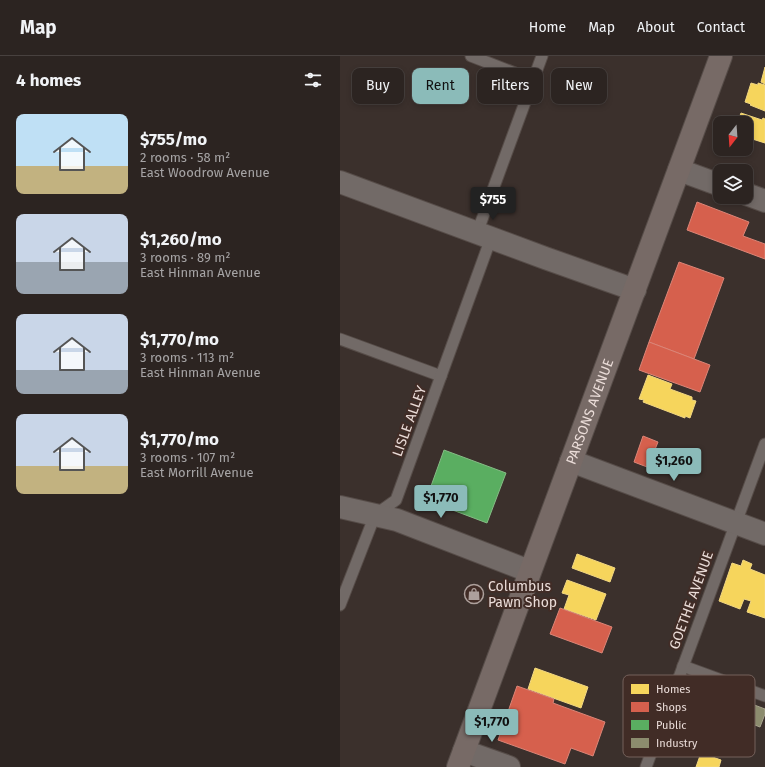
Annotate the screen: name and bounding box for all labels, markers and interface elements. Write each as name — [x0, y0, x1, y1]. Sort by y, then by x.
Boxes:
text: Map — [20, 16, 57, 39]
text: Home — [529, 19, 566, 36]
text: Map — [588, 19, 615, 36]
text: About — [637, 19, 675, 36]
text: Contact — [697, 19, 745, 36]
chip: Buy — [352, 68, 404, 104]
chip: Rent — [412, 68, 469, 104]
chip: Filters — [477, 68, 543, 104]
chip: New — [551, 68, 607, 104]
icon: filters — [302, 69, 324, 91]
text: 4 homes — [16, 70, 81, 91]
north arrow — [713, 116, 753, 156]
map controls — [713, 116, 753, 204]
text: $755/mo — [140, 129, 207, 150]
icon: home — [48, 130, 96, 178]
text: 2 rooms · 58 m² — [140, 150, 230, 165]
button: layers — [713, 164, 753, 204]
text: East Woodrow Avenue — [140, 165, 270, 180]
pin: $755 — [469, 187, 517, 221]
text: $755 — [480, 192, 506, 207]
text: $1,260/mo — [140, 229, 222, 250]
icon: home — [48, 230, 96, 278]
text: 3 rooms · 89 m² — [140, 250, 230, 265]
text: East Hinman Avenue — [140, 265, 261, 280]
text: $1,770/mo — [140, 329, 219, 350]
icon: home — [48, 330, 96, 378]
text: 3 rooms · 113 m² — [140, 350, 234, 365]
street label: PARSONS AVENUE — [563, 357, 617, 467]
text: East Hinman Avenue — [140, 365, 261, 380]
street label: LISLE ALLEY — [389, 383, 430, 459]
text: $1,770/mo — [140, 429, 219, 450]
icon: home — [48, 430, 96, 478]
pin: $1,260 — [641, 448, 707, 482]
text: 3 rooms · 107 m² — [140, 450, 235, 465]
text: $1,260 — [655, 453, 693, 468]
text: East Morrill Avenue — [140, 465, 254, 480]
pin: $1,770 — [408, 485, 474, 519]
text: $1,770 — [423, 490, 459, 505]
street label: GOETHE AVENUE — [666, 549, 717, 652]
place label: Columbus Pawn Shop — [488, 578, 557, 611]
shop icon: Columbus Pawn Shop — [463, 583, 485, 605]
legend — [623, 675, 755, 757]
text: Homes — [656, 683, 690, 696]
text: Shops — [656, 701, 687, 714]
pin: $1,770 — [459, 709, 525, 743]
text: $1,770 — [474, 714, 510, 729]
text: Public — [656, 719, 687, 732]
text: Industry — [656, 737, 698, 750]

